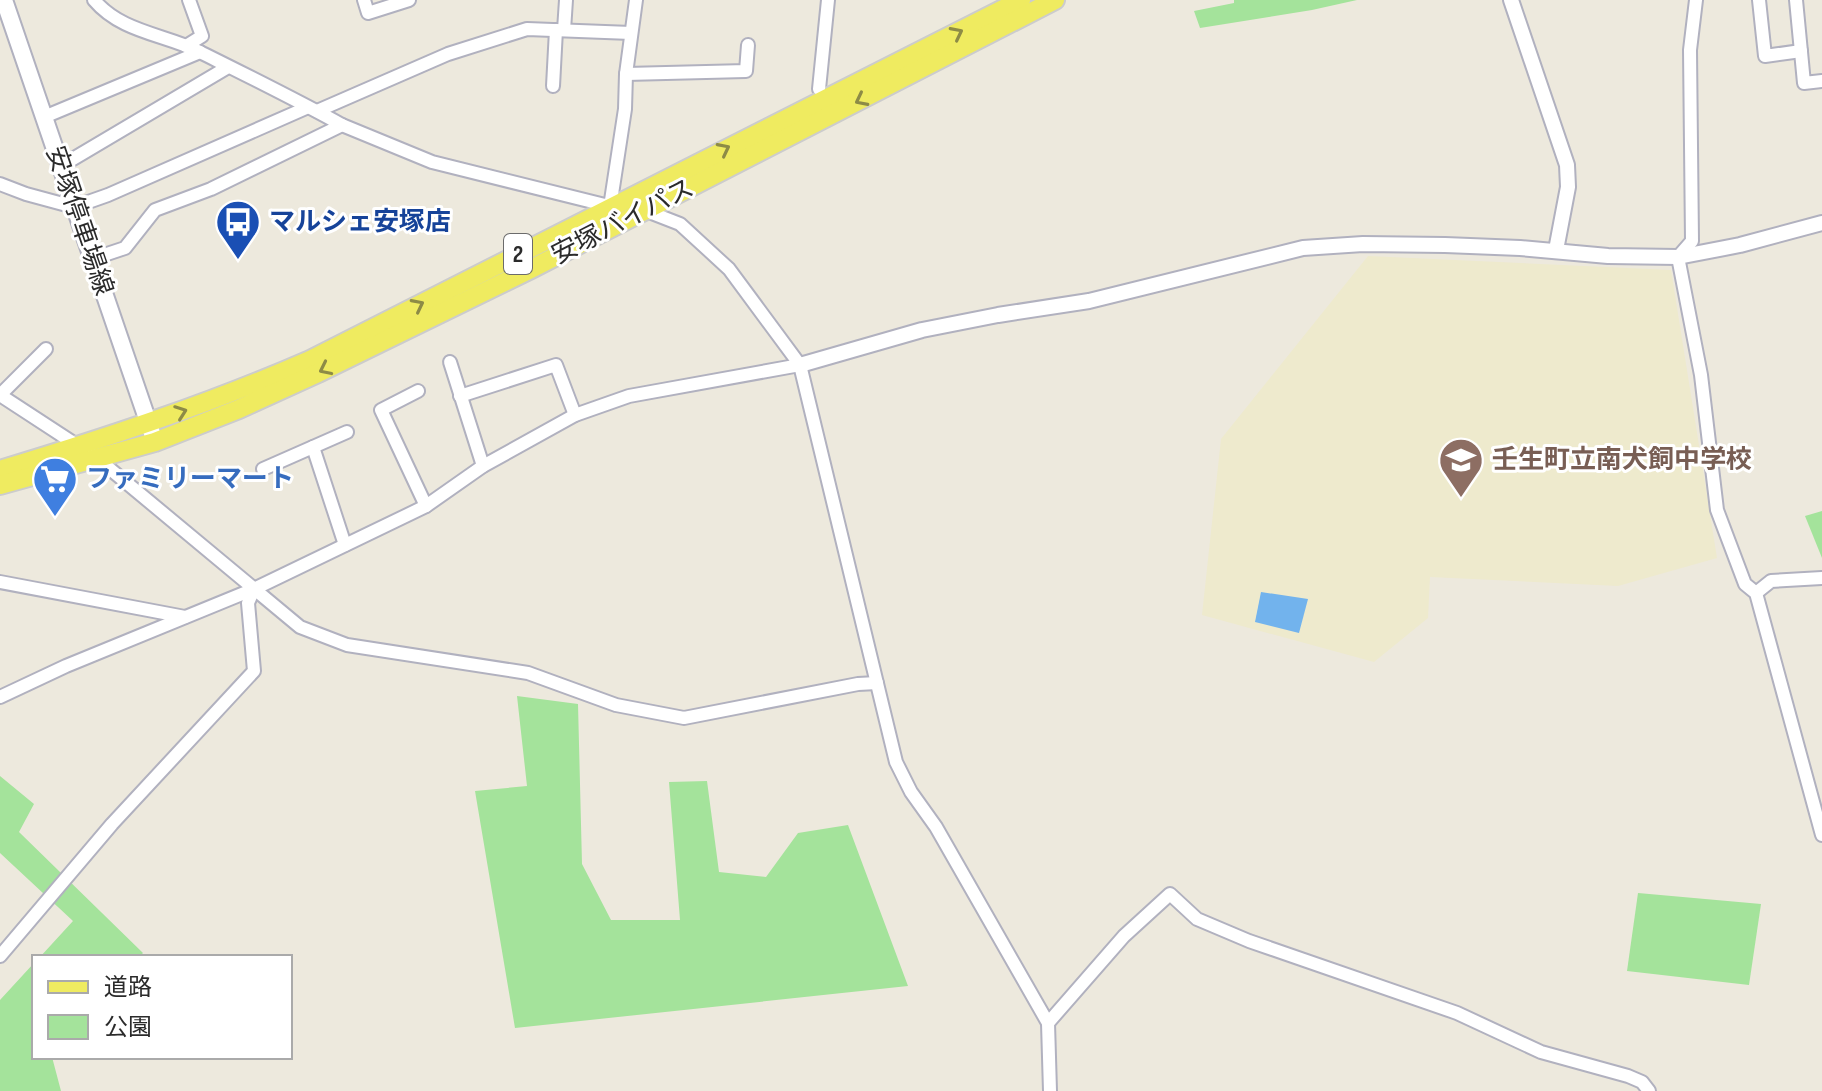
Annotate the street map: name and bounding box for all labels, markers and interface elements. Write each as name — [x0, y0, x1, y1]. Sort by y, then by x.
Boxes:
one-way arrow — [948, 27, 963, 43]
one-way arrow — [855, 90, 870, 105]
street label: 安塚停車場線 — [39, 142, 119, 300]
one-way arrow — [716, 144, 731, 159]
street label: 安塚バイパス — [547, 173, 699, 271]
bus stop icon: マルシェ安塚店 — [214, 198, 262, 261]
place label: マルシェ安塚店 — [269, 207, 451, 238]
road number: 2 — [504, 234, 532, 274]
one-way arrow — [409, 299, 424, 315]
one-way arrow — [319, 359, 334, 375]
one-way arrow — [173, 405, 187, 422]
school or university icon: 壬生町立南犬飼中学校 — [1437, 436, 1485, 499]
place label: 壬生町立南犬飼中学校 — [1492, 445, 1752, 476]
supermarket icon: ファミリーマート — [31, 455, 79, 518]
place label: ファミリーマート — [86, 464, 294, 495]
legend — [32, 955, 292, 1059]
text: 道路 — [104, 973, 152, 1002]
text: 公園 — [104, 1013, 152, 1042]

